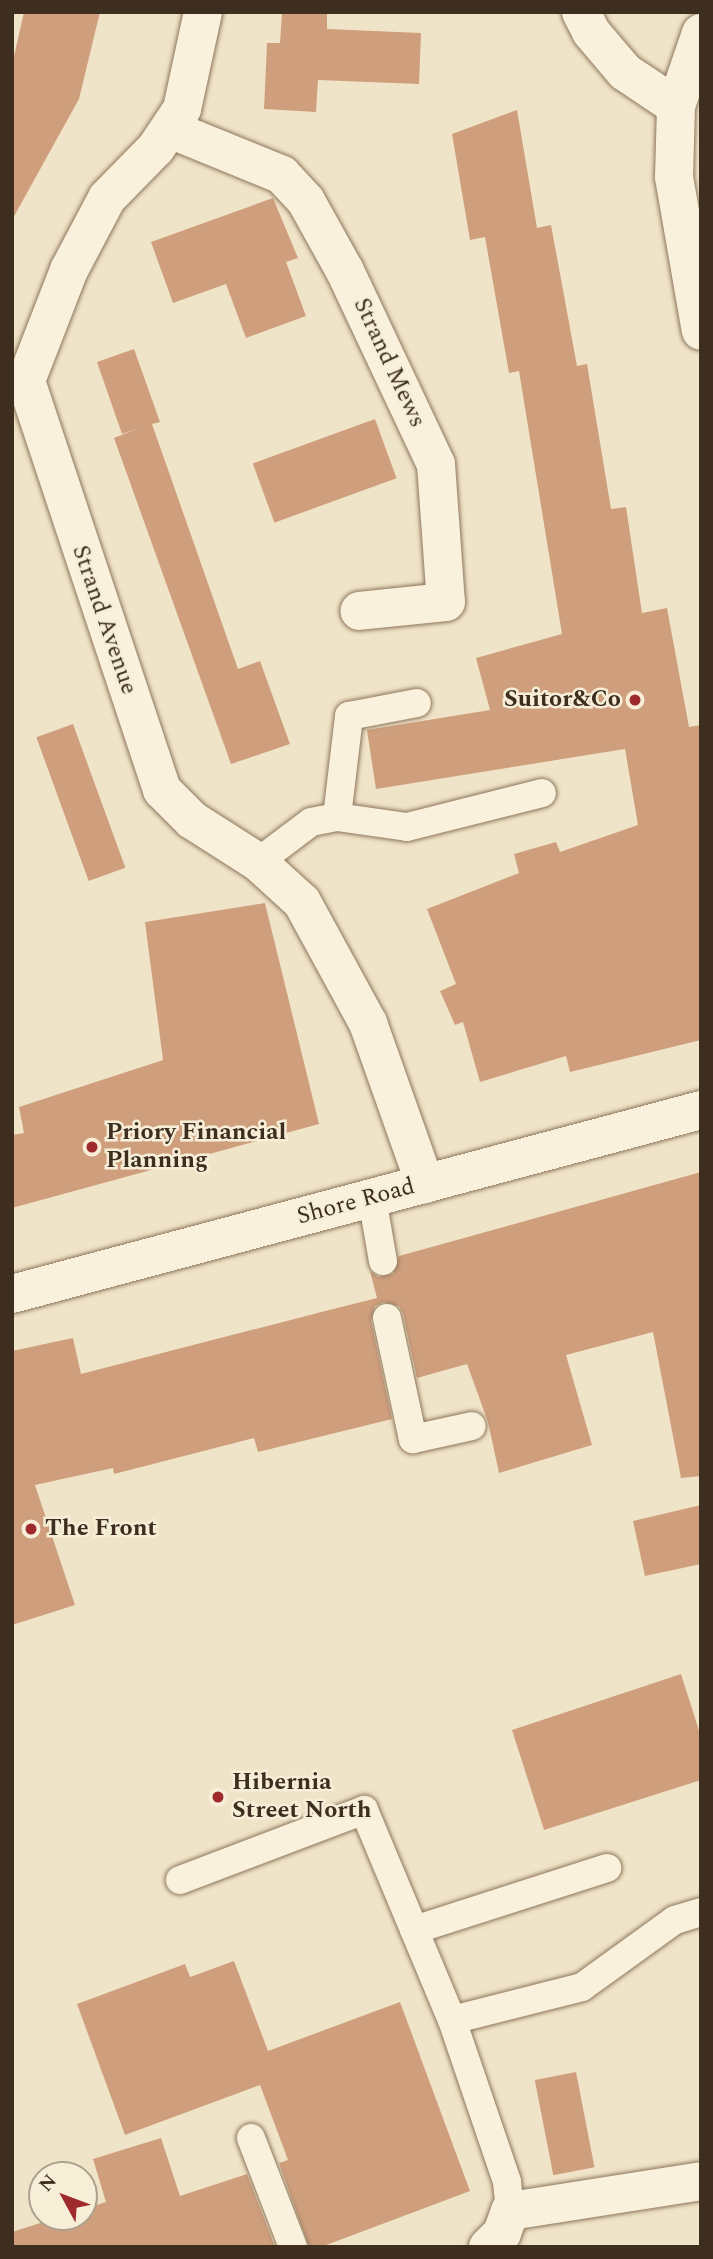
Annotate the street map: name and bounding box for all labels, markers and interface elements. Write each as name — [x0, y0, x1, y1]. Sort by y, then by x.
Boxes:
street label: Strand Mews — [346, 294, 432, 432]
street label: Strand Avenue — [65, 542, 143, 698]
place label: Suitor&Co — [504, 686, 621, 714]
marker: Suitor&Co — [627, 692, 643, 708]
place label: Priory Financial Planning — [106, 1119, 286, 1175]
marker: Priory Financial Planning — [84, 1139, 100, 1155]
street label: Shore Road — [294, 1172, 418, 1232]
place label: The Front — [45, 1515, 157, 1543]
marker: The Front — [23, 1521, 39, 1537]
place label: Hibernia Street North — [232, 1769, 372, 1825]
marker: Hibernia Street North — [210, 1789, 226, 1805]
north arrow — [28, 2161, 98, 2231]
text: N — [32, 2168, 64, 2199]

